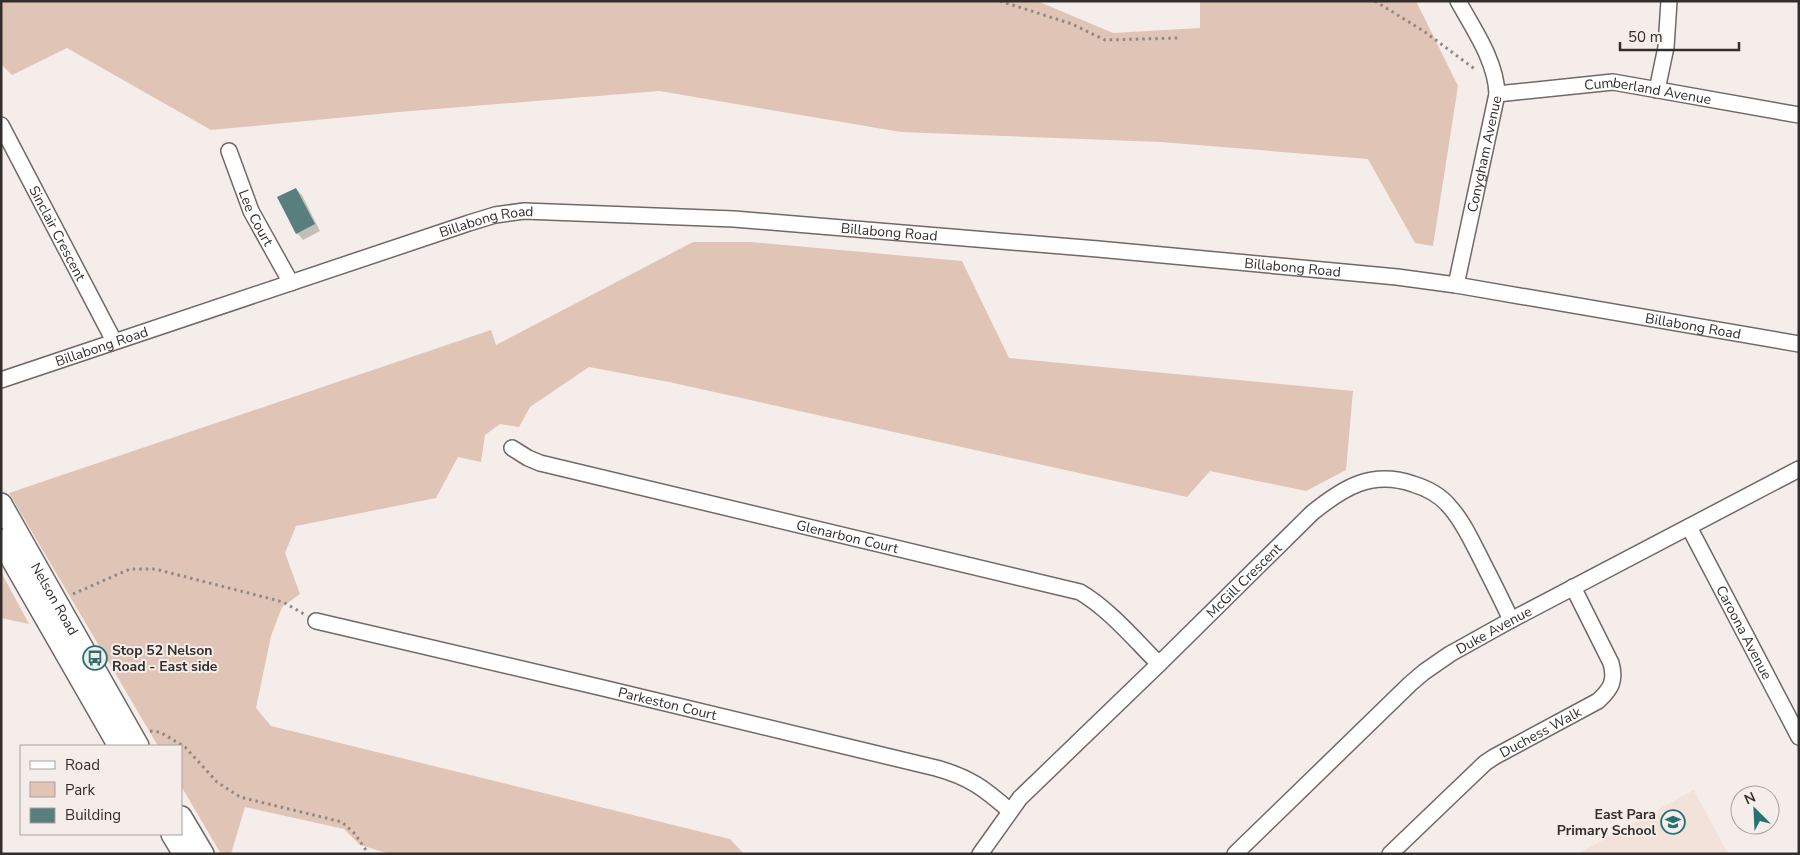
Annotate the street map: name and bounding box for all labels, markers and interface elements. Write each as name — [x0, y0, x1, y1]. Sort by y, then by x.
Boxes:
scale bar — [1620, 20, 1739, 52]
text: 50 m — [1628, 27, 1663, 47]
street label: Cumberland Avenue — [1583, 73, 1713, 109]
street label: Conygham Avenue — [1463, 94, 1506, 214]
street label: Sinclair Crescent — [24, 182, 90, 284]
street label: Lee Court — [234, 187, 278, 250]
street label: Billabong Road — [437, 202, 534, 242]
street label: Billabong Road — [840, 219, 938, 246]
street label: Billabong Road — [1244, 254, 1342, 282]
street label: Billabong Road — [1644, 309, 1742, 344]
street label: Billabong Road — [53, 322, 151, 371]
street label: Glenarbon Court — [794, 516, 900, 558]
street label: McGill Crescent — [1202, 539, 1286, 622]
street label: Nelson Road — [26, 559, 82, 639]
street label: Caroona Avenue — [1711, 582, 1776, 683]
street label: Duke Avenue — [1453, 602, 1535, 659]
place label: Stop 52 Nelson Road - East side — [112, 641, 218, 676]
bus stop icon: Stop 52 Nelson Road - East side — [82, 645, 108, 671]
street label: Parkeston Court — [616, 683, 719, 725]
street label: Duchess Walk — [1496, 702, 1586, 762]
legend — [20, 745, 182, 835]
text: Road — [65, 755, 100, 775]
text: Park — [65, 780, 95, 800]
north arrow — [1730, 785, 1780, 835]
text: N — [1741, 788, 1759, 809]
text: Building — [65, 805, 121, 825]
place label: East Para Primary School — [1557, 805, 1657, 840]
school or university icon: East Para Primary School — [1660, 809, 1686, 835]

